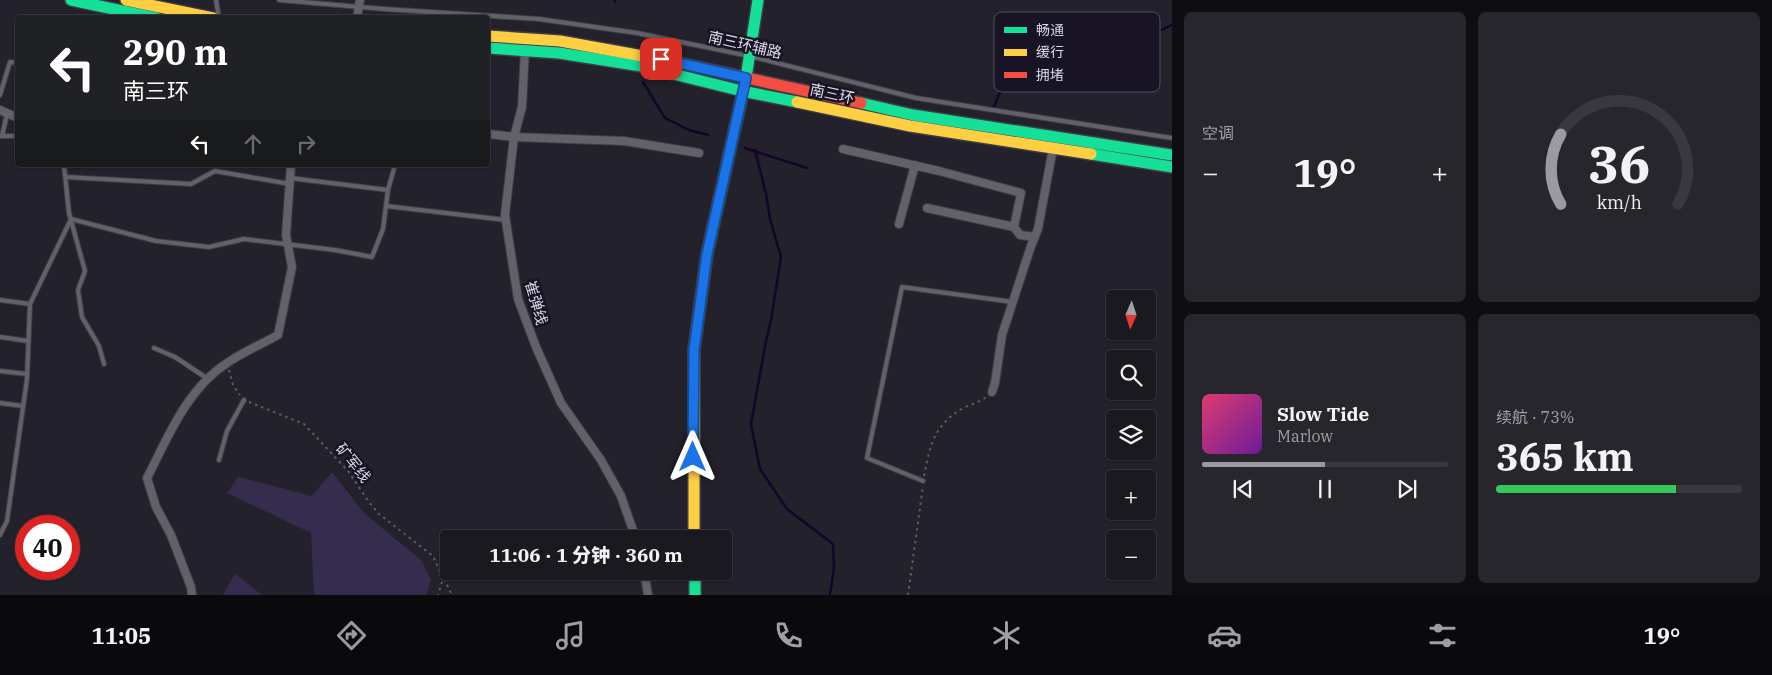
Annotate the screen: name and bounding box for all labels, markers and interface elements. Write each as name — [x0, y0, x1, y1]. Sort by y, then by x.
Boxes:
legend — [994, 12, 1160, 92]
text: 畅通 — [1036, 21, 1064, 39]
street label: 南三环辅路 — [706, 27, 784, 62]
text: 290 m — [123, 29, 228, 75]
icon: left — [40, 35, 105, 100]
pin — [640, 38, 682, 80]
text: 缓行 — [1036, 43, 1064, 61]
icon: arrive — [647, 45, 675, 73]
text: 拥堵 — [1036, 66, 1064, 84]
text: 南三环 — [123, 76, 189, 105]
street label: 南三环 — [808, 80, 856, 107]
text: 空调 — [1202, 123, 1234, 143]
icon: left — [186, 130, 214, 158]
icon: ahead — [239, 130, 267, 158]
icon: right — [292, 130, 320, 158]
text: 36 — [1588, 130, 1650, 197]
text: 19° — [1293, 148, 1357, 197]
text: − — [1202, 154, 1219, 191]
text: + — [1431, 154, 1448, 191]
text: km/h — [1596, 191, 1642, 214]
street label: 崔弹线 — [521, 279, 552, 327]
north arrow — [1106, 290, 1156, 340]
map controls — [1106, 290, 1156, 580]
button: search — [1106, 350, 1156, 400]
text: Slow Tide — [1277, 402, 1369, 426]
text: 续航 · 73% — [1496, 407, 1574, 427]
button: layers — [1106, 410, 1156, 460]
text: Marlow — [1277, 426, 1333, 446]
position arrow — [666, 430, 718, 482]
text: 365 km — [1496, 432, 1634, 481]
street label: 矿军线 — [332, 439, 375, 486]
button: + — [1106, 470, 1156, 520]
icon: previous — [1229, 475, 1257, 503]
icon: pause — [1311, 475, 1339, 503]
icon: next — [1393, 475, 1421, 503]
speed limit sign: 40 — [15, 515, 80, 580]
button: − — [1106, 530, 1156, 580]
text: 11:06 · 1 分钟 · 360 m — [489, 543, 683, 567]
icon: directions — [334, 618, 369, 653]
icon: music — [553, 618, 588, 653]
icon: phone — [771, 618, 806, 653]
icon: climate — [989, 618, 1024, 653]
icon: car — [1207, 618, 1242, 653]
icon: filters — [1425, 618, 1460, 653]
text: 11:05 — [92, 621, 151, 650]
text: 19° — [1644, 621, 1680, 650]

